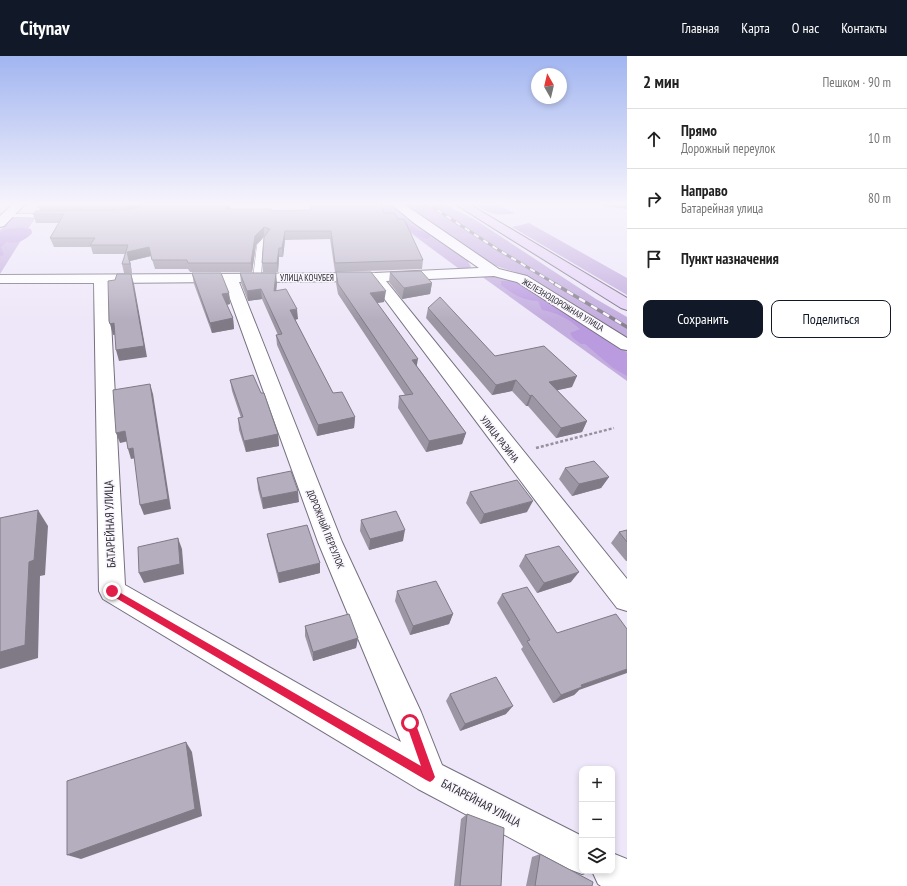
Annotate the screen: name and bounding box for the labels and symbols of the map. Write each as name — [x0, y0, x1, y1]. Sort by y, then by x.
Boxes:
north arrow — [531, 68, 567, 104]
street label: УЛИЦА КОЧУБЕЯ — [280, 272, 334, 283]
street label: ЖЕЛЕЗНОДОРОЖНАЯ УЛИЦА — [520, 275, 607, 334]
street label: УЛИЦА РАЗИНА — [477, 413, 522, 465]
street label: БАТАРЕЙНАЯ УЛИЦА — [100, 480, 119, 568]
street label: ДОРОЖНЫЙ ПЕРЕУЛОК — [304, 488, 347, 571]
route end — [103, 582, 121, 600]
route start — [401, 714, 419, 732]
street label: БАТАРЕЙНАЯ УЛИЦА — [439, 775, 524, 830]

